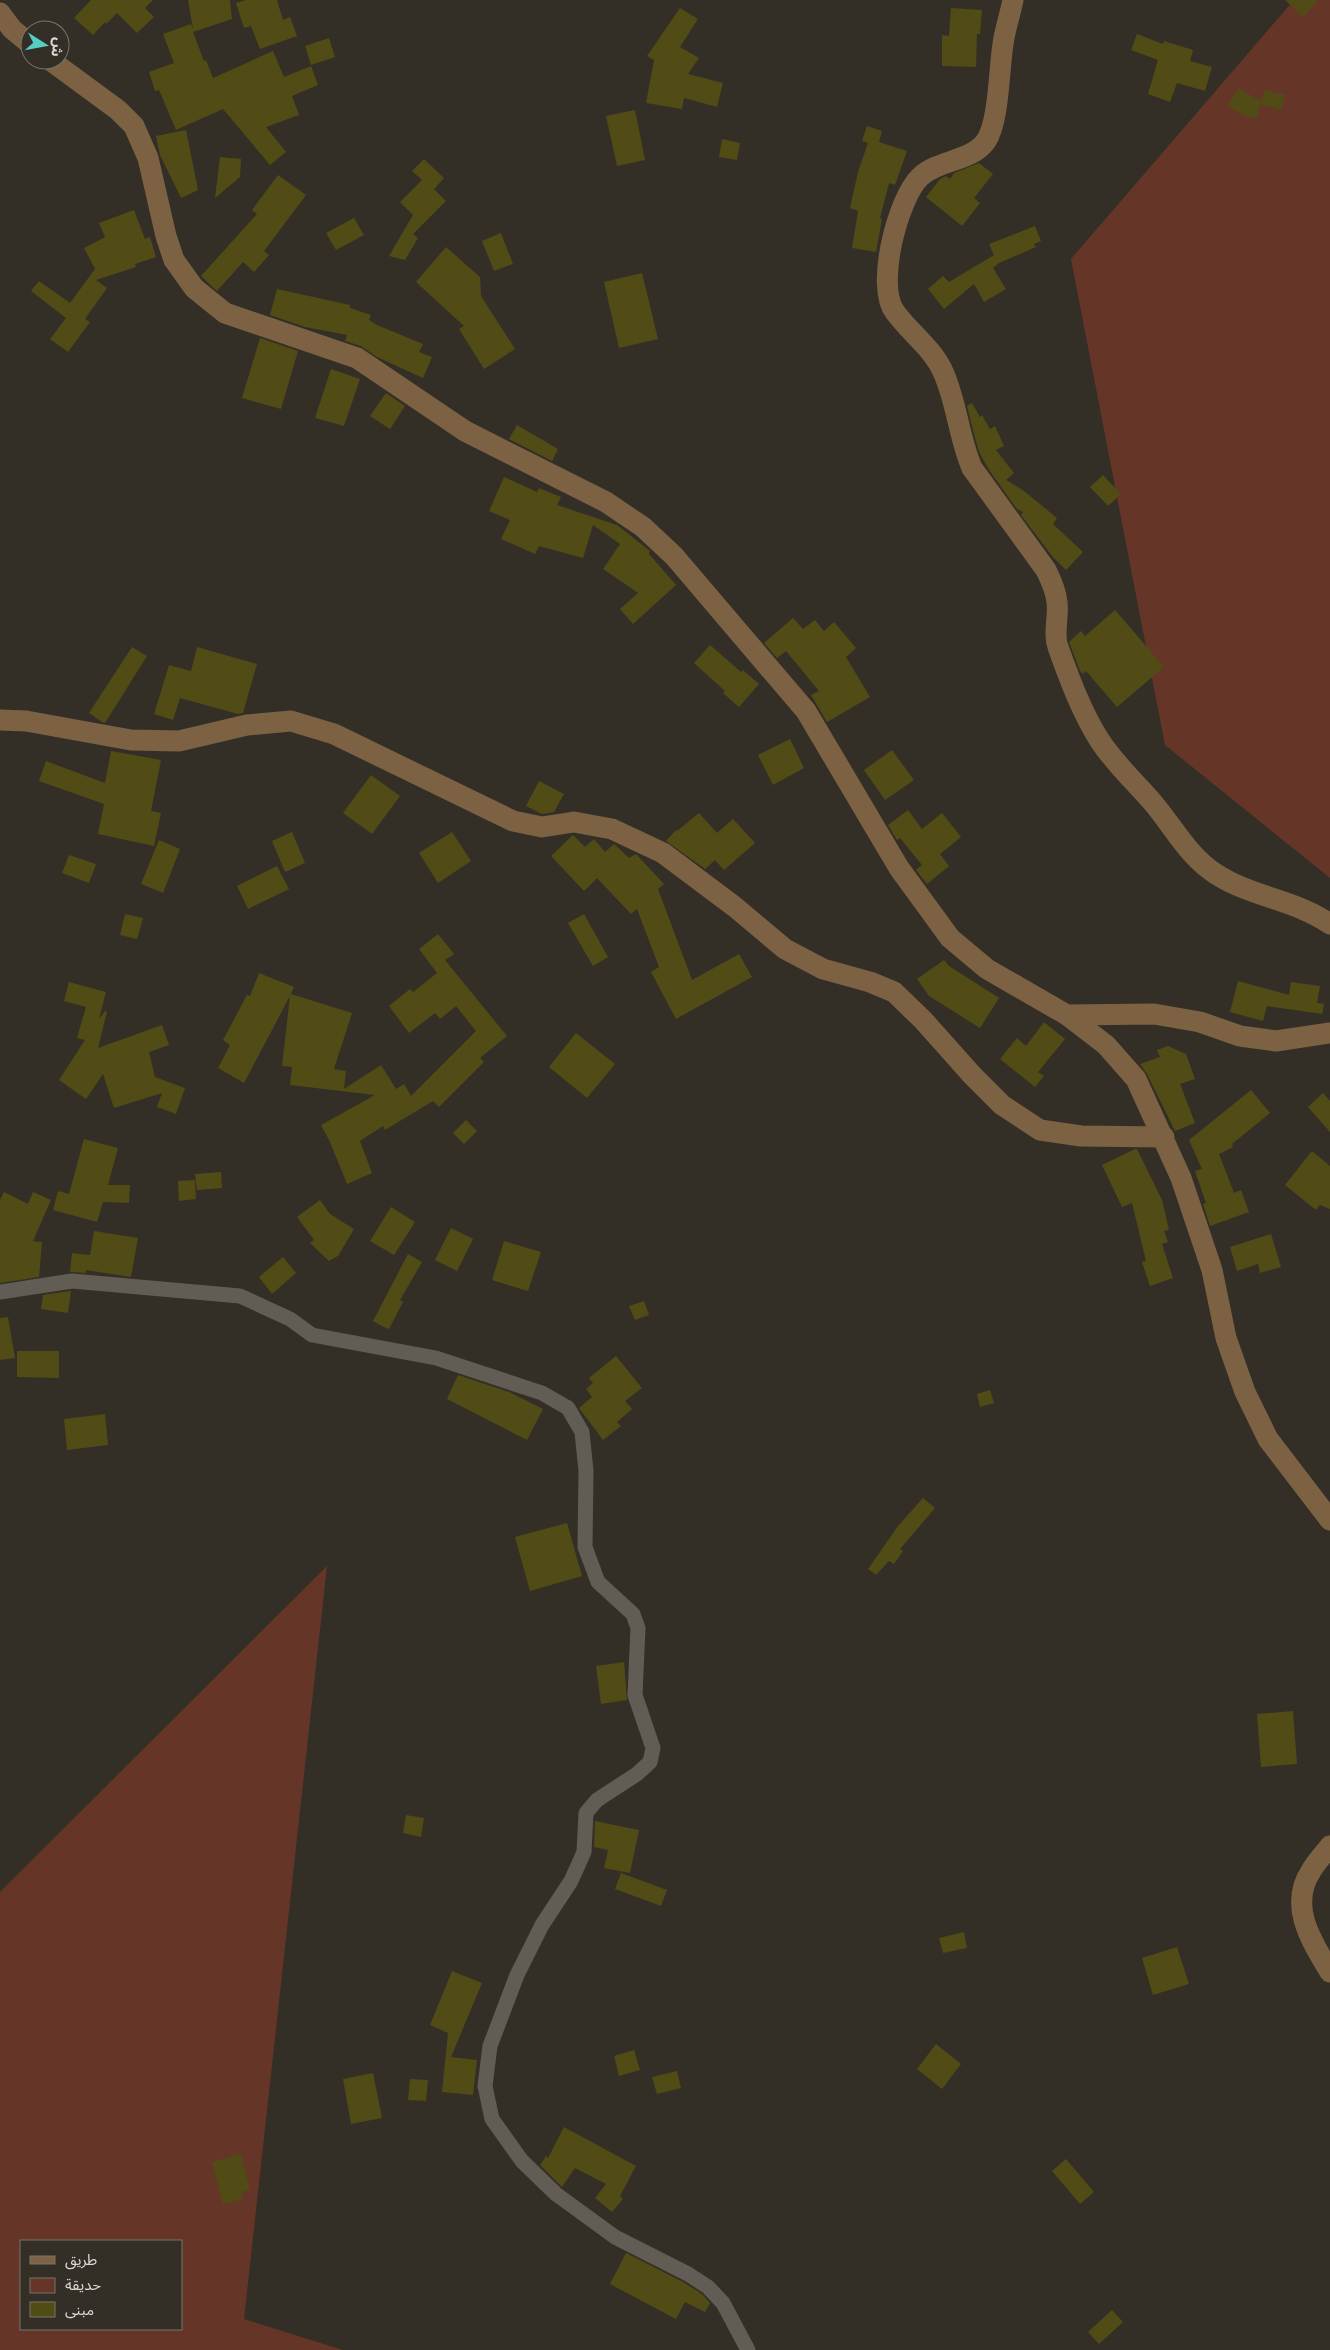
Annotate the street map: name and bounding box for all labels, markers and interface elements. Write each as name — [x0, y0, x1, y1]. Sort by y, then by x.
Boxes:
north arrow — [20, 20, 70, 70]
text: ش — [47, 36, 68, 59]
legend — [20, 2240, 182, 2330]
text: طريق — [65, 2250, 97, 2270]
text: حديقة — [65, 2275, 101, 2294]
text: مبنى — [65, 2300, 94, 2319]

